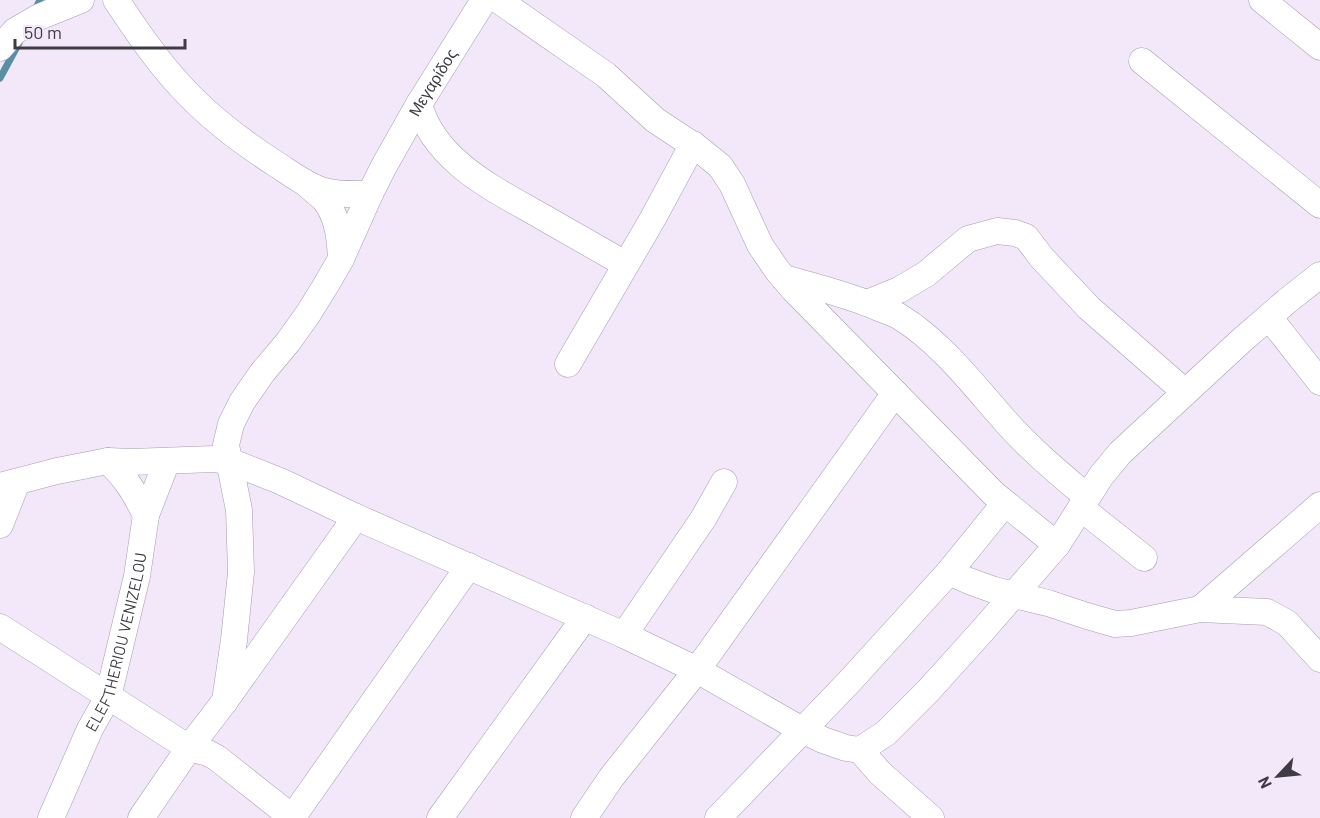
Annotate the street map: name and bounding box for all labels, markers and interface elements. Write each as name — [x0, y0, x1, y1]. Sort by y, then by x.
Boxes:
scale bar — [15, 12, 184, 50]
text: 50 m — [24, 21, 62, 43]
street label: Μεγαρίδος — [404, 45, 460, 119]
street label: ELEFTHERIOU VENIZELOU — [81, 551, 149, 734]
north arrow — [1248, 746, 1308, 806]
text: N — [1253, 774, 1275, 792]

